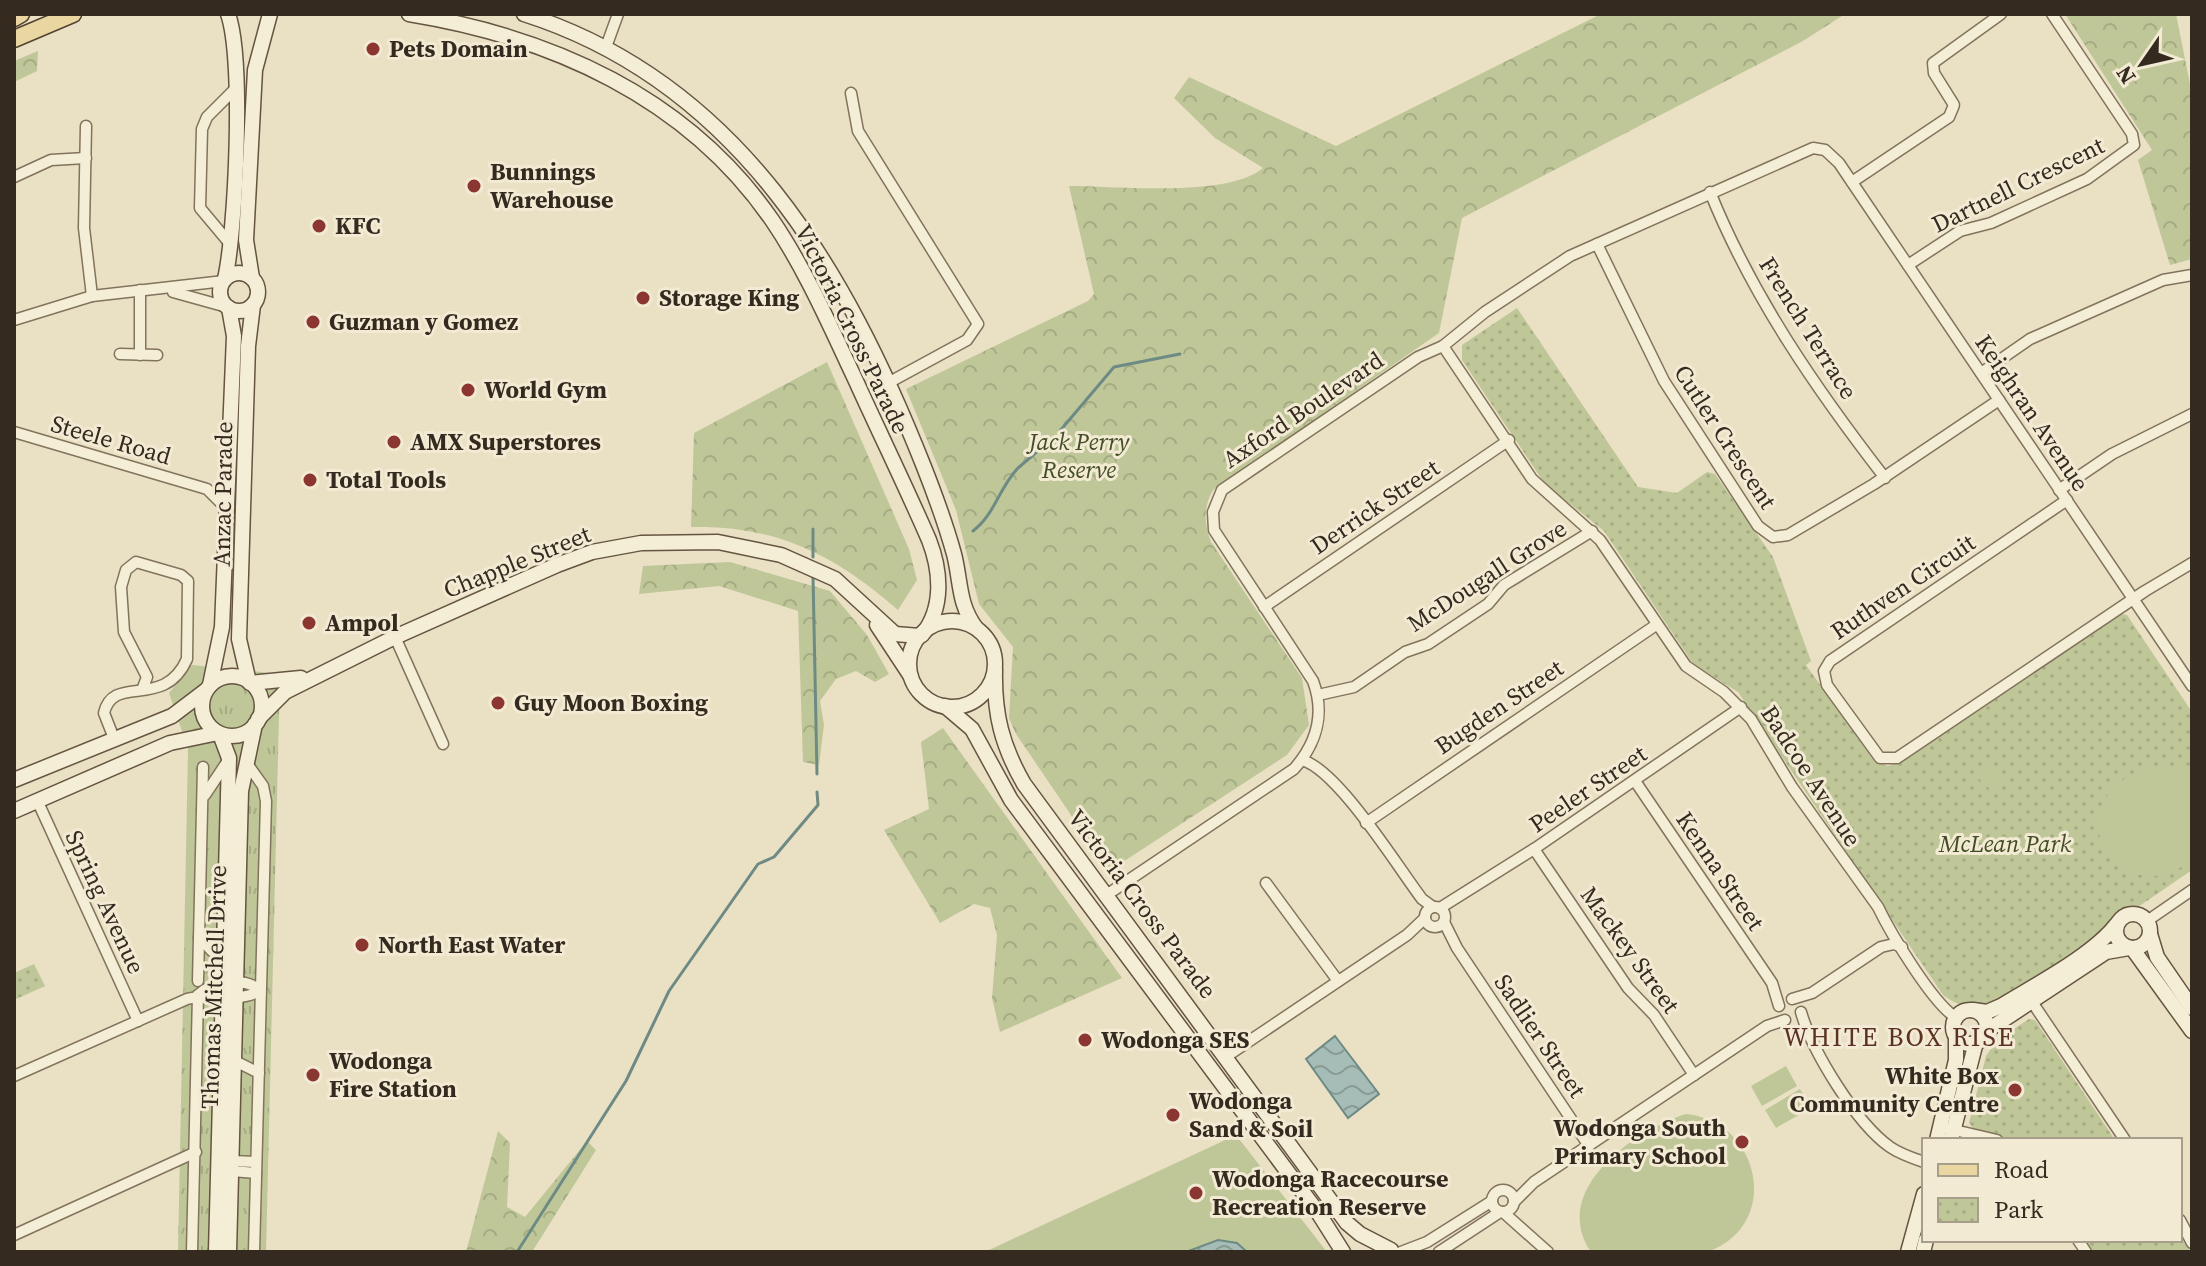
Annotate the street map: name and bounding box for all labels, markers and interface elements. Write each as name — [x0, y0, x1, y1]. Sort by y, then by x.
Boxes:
north arrow — [2102, 24, 2182, 104]
place label: Pets Domain — [389, 32, 528, 65]
marker: Pets Domain — [364, 40, 382, 58]
text: N — [2109, 60, 2142, 90]
street label: Dartnell Crescent — [1926, 128, 2110, 241]
place label: Bunnings Warehouse — [490, 155, 613, 216]
marker: Bunnings Warehouse — [465, 177, 483, 195]
place label: KFC — [335, 209, 380, 242]
marker: KFC — [310, 217, 328, 235]
street label: Victoria Cross Parade — [787, 219, 918, 439]
street label: French Terrace — [1751, 250, 1865, 405]
place label: Storage King — [659, 281, 799, 314]
marker: Storage King — [634, 289, 652, 307]
place label: Guzman y Gomez — [329, 305, 518, 338]
marker: Guzman y Gomez — [304, 313, 322, 331]
street label: Keighran Avenue — [1968, 328, 2097, 498]
street label: Axford Boulevard — [1216, 343, 1390, 476]
street label: Cutler Crescent — [1666, 358, 1784, 515]
place label: World Gym — [484, 373, 607, 406]
marker: World Gym — [459, 381, 477, 399]
street label: Steele Road — [47, 407, 175, 473]
street label: Anzac Parade — [205, 421, 240, 567]
place label: AMX Superstores — [410, 425, 601, 458]
park label: Jack Perry Reserve — [1026, 425, 1130, 486]
marker: AMX Superstores — [385, 433, 403, 451]
street label: Derrick Street — [1304, 451, 1446, 562]
place label: Total Tools — [326, 463, 446, 496]
marker: Total Tools — [301, 471, 319, 489]
street label: McDougall Grove — [1401, 512, 1573, 639]
street label: Chapple Street — [438, 517, 595, 606]
street label: Ruthven Circuit — [1824, 526, 1982, 647]
place label: Ampol — [325, 606, 399, 639]
marker: Ampol — [300, 614, 318, 632]
street label: Bugden Street — [1428, 651, 1570, 762]
place label: Guy Moon Boxing — [514, 686, 708, 719]
marker: Guy Moon Boxing — [489, 694, 507, 712]
street label: Badcoe Avenue — [1753, 699, 1869, 853]
street label: Peeler Street — [1523, 737, 1653, 840]
street label: Victoria Cross Parade — [1060, 802, 1225, 1005]
street label: Kenna Street — [1669, 805, 1772, 937]
street label: Spring Avenue — [58, 825, 153, 979]
park label: McLean Park — [1938, 827, 2072, 860]
street label: Thomas Mitchell Drive — [193, 864, 234, 1110]
street label: Mackey Street — [1573, 880, 1688, 1020]
place label: North East Water — [378, 928, 566, 961]
marker: North East Water — [353, 936, 371, 954]
street label: Sadlier Street — [1487, 967, 1594, 1104]
district label: WHITE BOX RISE — [1783, 1019, 2015, 1055]
place label: Wodonga SES — [1101, 1023, 1250, 1056]
marker: Wodonga SES — [1076, 1031, 1094, 1049]
place label: Wodonga Fire Station — [329, 1044, 457, 1105]
place label: White Box Community Centre — [1790, 1059, 2000, 1120]
marker: Wodonga Fire Station — [304, 1066, 322, 1084]
marker: White Box Community Centre — [2006, 1081, 2024, 1099]
place label: Wodonga Sand & Soil — [1189, 1084, 1313, 1145]
marker: Wodonga Sand & Soil — [1164, 1106, 1182, 1124]
place label: Wodonga South Primary School — [1553, 1111, 1726, 1172]
marker: Wodonga South Primary School — [1733, 1133, 1751, 1151]
legend — [1922, 1138, 2182, 1242]
text: Road — [1994, 1153, 2049, 1186]
place label: Wodonga Racecourse Recreation Reserve — [1212, 1162, 1449, 1223]
marker: Wodonga Racecourse Recreation Reserve — [1187, 1184, 1205, 1202]
text: Park — [1994, 1193, 2044, 1226]

